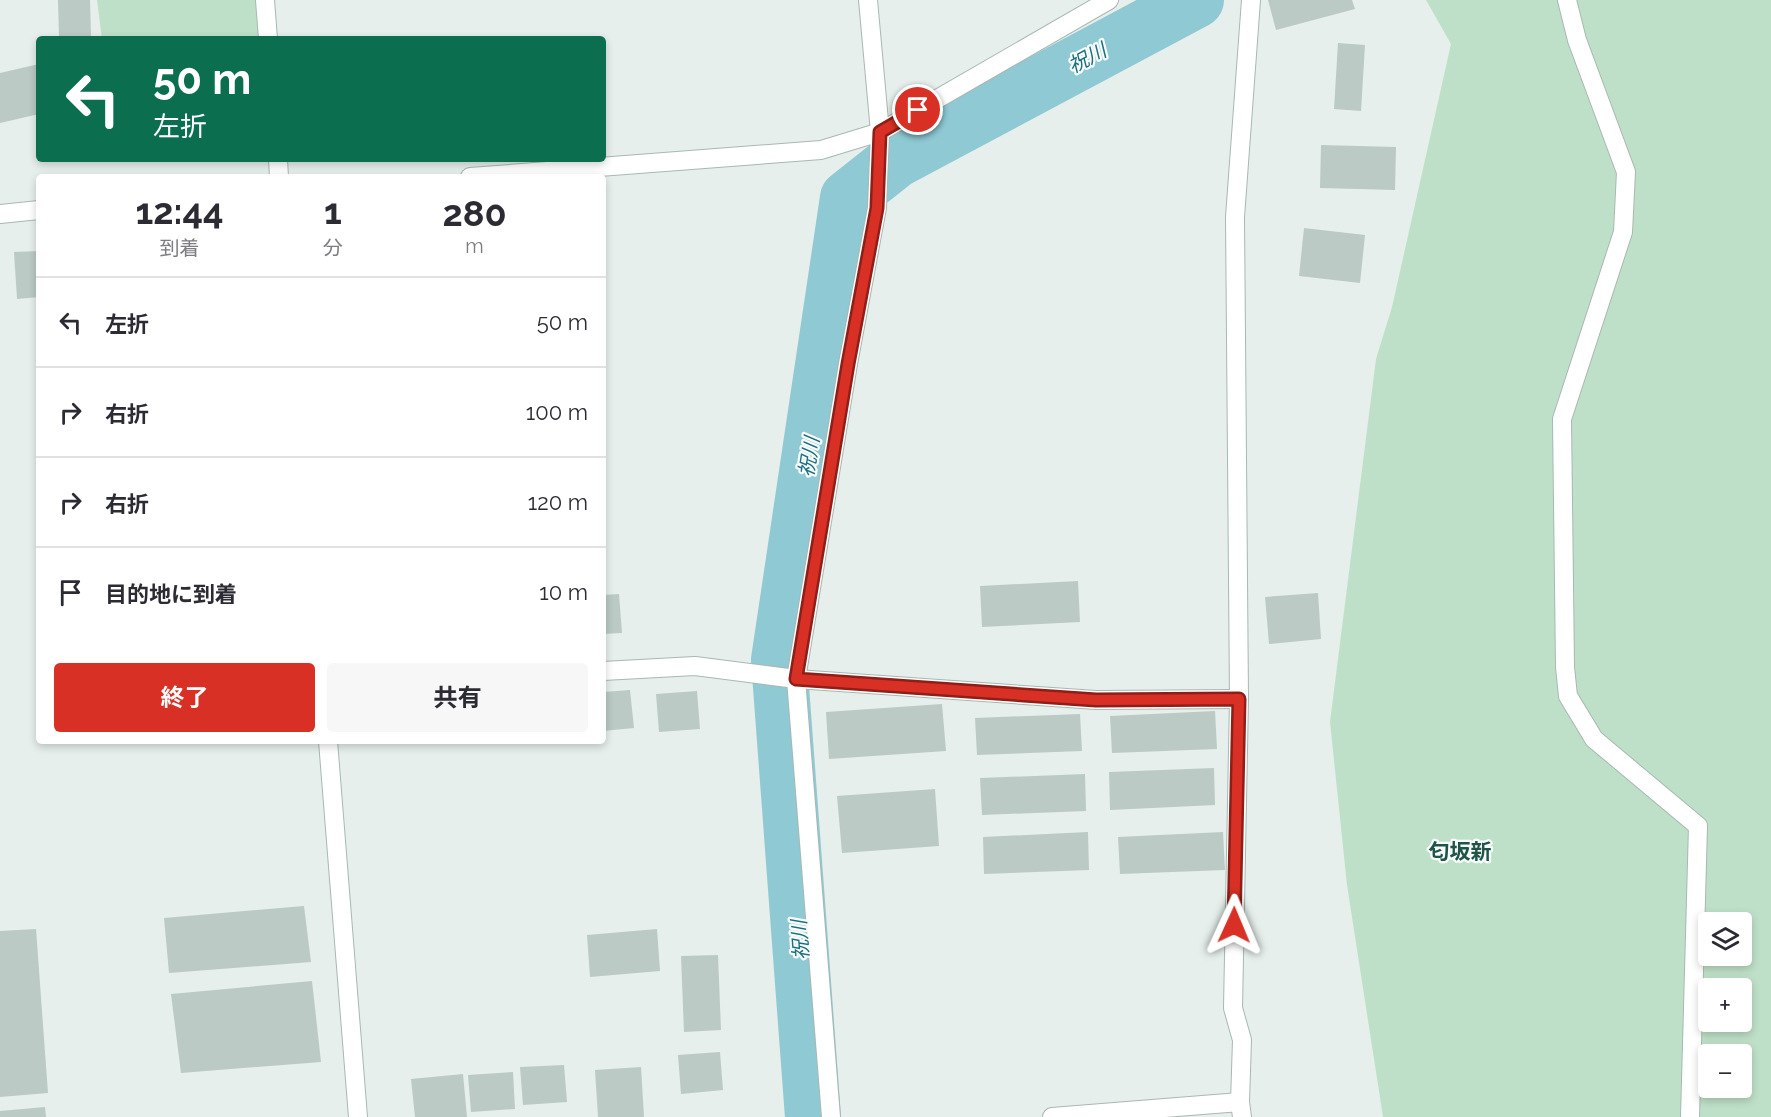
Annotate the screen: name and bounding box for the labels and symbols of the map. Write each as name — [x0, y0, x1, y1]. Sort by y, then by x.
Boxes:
water label: 祝川 — [1064, 37, 1112, 78]
pin — [892, 84, 943, 135]
water label: 祝川 — [794, 433, 824, 479]
district label: 匂坂新 — [1429, 839, 1492, 864]
position arrow — [1202, 893, 1266, 957]
water label: 祝川 — [786, 917, 813, 961]

